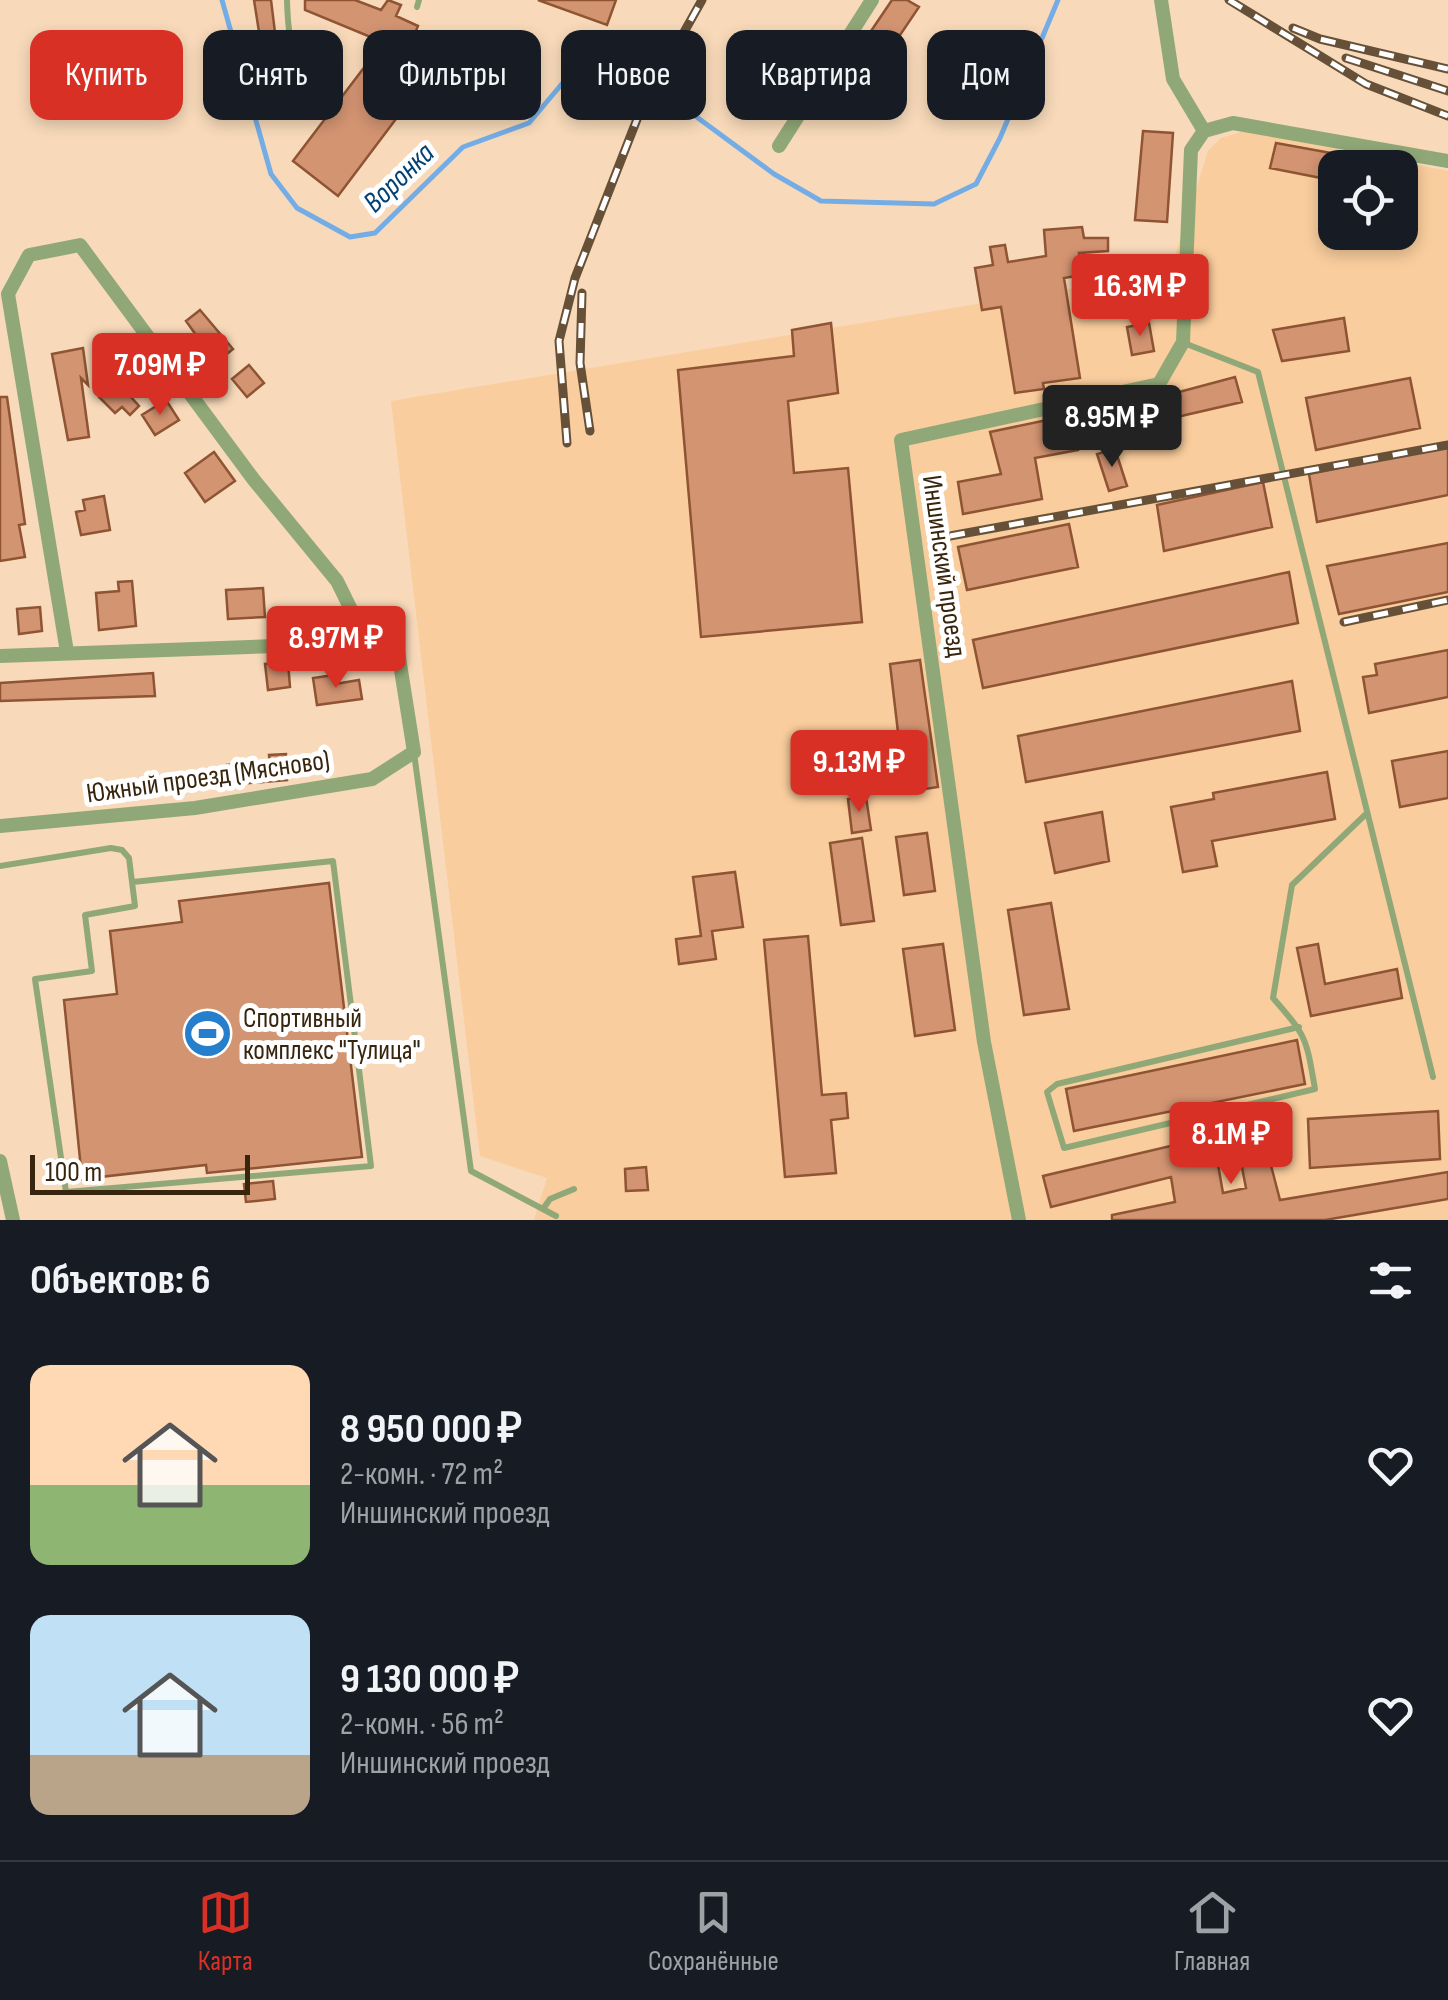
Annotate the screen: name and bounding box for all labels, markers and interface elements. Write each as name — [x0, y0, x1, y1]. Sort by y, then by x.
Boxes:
chip: Купить — [30, 30, 183, 120]
chip: Снять — [203, 30, 343, 120]
chip: Фильтры — [363, 30, 541, 120]
chip: Новое — [561, 30, 706, 120]
chip: Квартира — [726, 30, 907, 120]
chip: Дом — [927, 30, 1045, 120]
water label: Воронка — [356, 136, 442, 220]
map controls — [1318, 150, 1418, 250]
button: locate — [1318, 150, 1418, 250]
pin: 16.3M ₽ — [1048, 254, 1232, 339]
text: 16.3M ₽ — [1094, 267, 1186, 306]
pin: 7.09M ₽ — [68, 333, 252, 418]
text: 7.09M ₽ — [114, 346, 206, 385]
pin: 8.95M ₽ — [1020, 385, 1204, 470]
text: 8.95M ₽ — [1065, 398, 1159, 437]
street label: Иншинский проезд — [915, 473, 973, 659]
pin: 8.97M ₽ — [244, 606, 428, 691]
text: 8.97M ₽ — [289, 619, 383, 658]
pin: 9.13M ₽ — [767, 730, 951, 815]
text: 9.13M ₽ — [813, 743, 905, 782]
street label: Южный проезд (Мясново) — [84, 744, 332, 810]
place label: Спортивный комплекс "Тулица" — [243, 1002, 421, 1067]
sports icon: Спортивный комплекс "Тулица" — [182, 1008, 234, 1060]
pin: 8.1M ₽ — [1150, 1102, 1312, 1187]
text: 8.1M ₽ — [1192, 1115, 1270, 1154]
scale bar — [30, 1150, 250, 1194]
text: 100 m — [45, 1156, 102, 1189]
icon: filters — [1363, 1253, 1418, 1308]
text: Объектов: 6 — [30, 1255, 210, 1306]
text: 8 950 000 ₽ — [340, 1404, 522, 1455]
icon: home — [110, 1405, 230, 1525]
icon: heart — [1363, 1438, 1418, 1493]
text: 2-комн. · 72 m² — [340, 1455, 503, 1494]
text: Иншинский проезд — [340, 1494, 550, 1533]
text: 9 130 000 ₽ — [340, 1654, 519, 1705]
icon: home — [110, 1655, 230, 1775]
icon: heart — [1363, 1688, 1418, 1743]
text: 2-комн. · 56 m² — [340, 1705, 504, 1744]
text: Иншинский проезд — [340, 1744, 550, 1783]
tab: Карта — [198, 1885, 253, 1978]
tab: Сохранённые — [648, 1885, 779, 1978]
tab: Главная — [1174, 1885, 1250, 1978]

